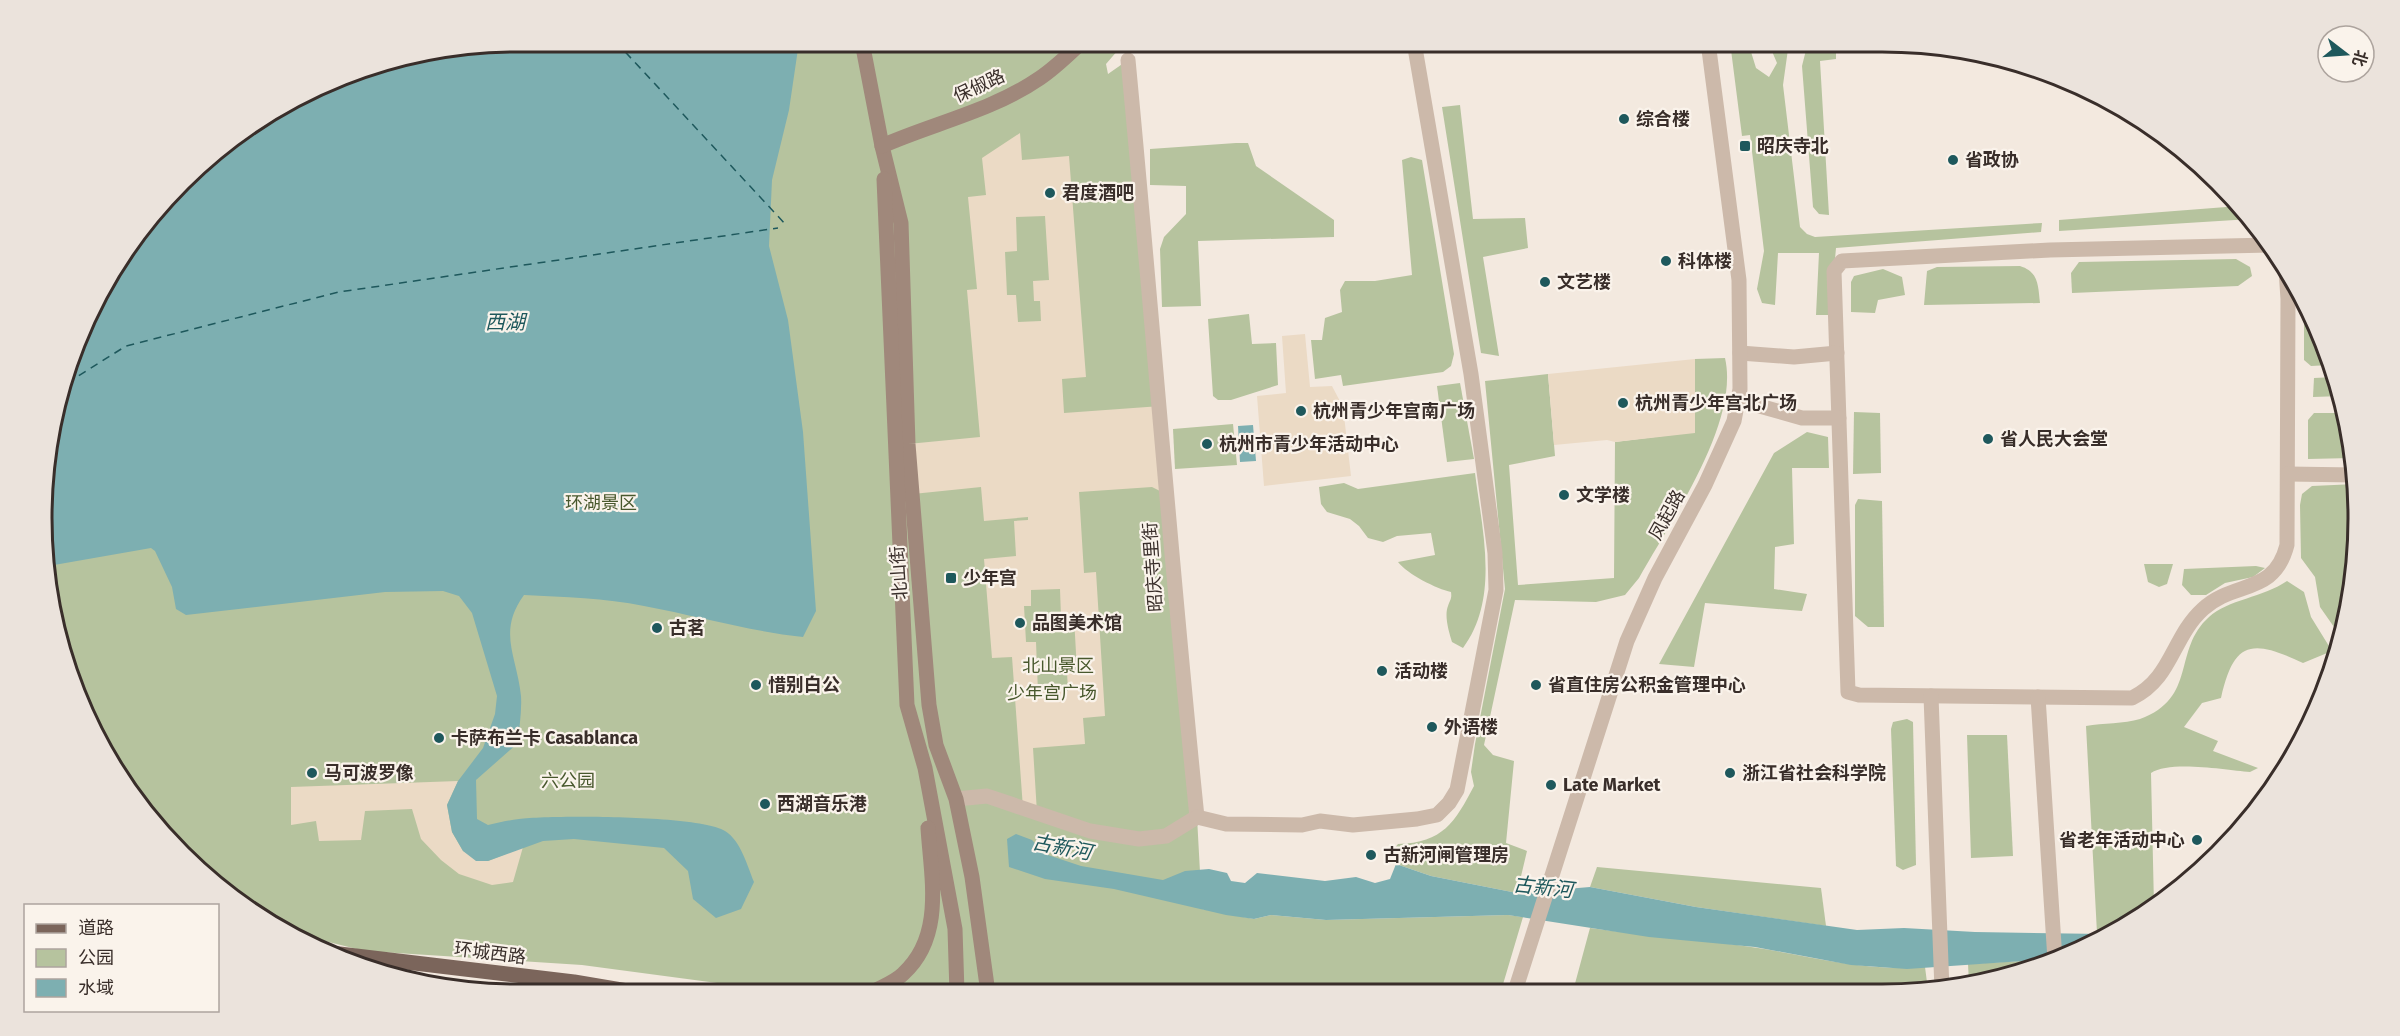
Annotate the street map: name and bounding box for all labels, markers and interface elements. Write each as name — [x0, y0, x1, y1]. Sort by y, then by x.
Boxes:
north arrow — [2316, 24, 2376, 84]
text: 北 — [2348, 48, 2371, 69]
street label: 保俶路 — [950, 65, 1008, 107]
place label: 综合楼 — [1636, 108, 1690, 130]
marker: 综合楼 — [1617, 112, 1631, 126]
place label: 昭庆寺北 — [1757, 135, 1829, 157]
marker: 昭庆寺北 — [1738, 139, 1752, 153]
place label: 省政协 — [1965, 149, 2019, 171]
marker: 省政协 — [1946, 153, 1960, 167]
place label: 君度酒吧 — [1062, 182, 1134, 204]
marker: 君度酒吧 — [1043, 186, 1057, 200]
place label: 科体楼 — [1678, 250, 1732, 272]
marker: 科体楼 — [1659, 254, 1673, 268]
place label: 文艺楼 — [1557, 271, 1611, 293]
marker: 文艺楼 — [1538, 275, 1552, 289]
water label: 西湖 — [485, 310, 528, 334]
place label: 杭州青少年宫北广场 — [1635, 392, 1797, 414]
marker: 杭州青少年宫北广场 — [1616, 396, 1630, 410]
place label: 杭州青少年宫南广场 — [1313, 400, 1475, 422]
marker: 杭州青少年宫南广场 — [1294, 404, 1308, 418]
place label: 省人民大会堂 — [2000, 428, 2108, 450]
marker: 省人民大会堂 — [1981, 432, 1995, 446]
place label: 杭州市青少年活动中心 — [1219, 433, 1399, 455]
marker: 杭州市青少年活动中心 — [1200, 437, 1214, 451]
place label: 文学楼 — [1576, 484, 1630, 506]
street label: 凤起路 — [1644, 486, 1690, 544]
marker: 文学楼 — [1557, 488, 1571, 502]
park label: 环湖景区 — [565, 492, 637, 514]
street label: 昭庆寺里街 — [1139, 521, 1167, 613]
street label: 北山街 — [886, 545, 912, 601]
place label: 少年宫 — [963, 567, 1017, 589]
marker: 少年宫 — [944, 571, 958, 585]
place label: 品图美术馆 — [1032, 612, 1122, 634]
marker: 品图美术馆 — [1013, 616, 1027, 630]
place label: 古茗 — [669, 617, 705, 639]
marker: 古茗 — [650, 621, 664, 635]
park label: 北山景区 — [1022, 655, 1094, 677]
place label: 活动楼 — [1394, 660, 1448, 682]
marker: 活动楼 — [1375, 664, 1389, 678]
place label: 惜别白公 — [768, 674, 840, 696]
place label: 省直住房公积金管理中心 — [1548, 674, 1746, 696]
marker: 惜别白公 — [749, 678, 763, 692]
marker: 省直住房公积金管理中心 — [1529, 678, 1543, 692]
park label: 少年宫广场 — [1007, 682, 1097, 704]
place label: 外语楼 — [1444, 716, 1498, 738]
marker: 外语楼 — [1425, 720, 1439, 734]
place label: 卡萨布兰卡 Casablanca — [451, 727, 638, 749]
marker: 卡萨布兰卡 Casablanca — [432, 731, 446, 745]
place label: 马可波罗像 — [324, 762, 414, 784]
place label: 浙江省社会科学院 — [1742, 762, 1886, 784]
marker: 马可波罗像 — [305, 766, 319, 780]
marker: 浙江省社会科学院 — [1723, 766, 1737, 780]
park label: 六公园 — [541, 770, 595, 792]
place label: Late Market — [1563, 774, 1662, 796]
marker: Late Market — [1544, 778, 1558, 792]
place label: 西湖音乐港 — [777, 793, 867, 815]
marker: 西湖音乐港 — [758, 797, 772, 811]
water label: 古新河 — [1030, 829, 1098, 865]
place label: 省老年活动中心 — [2059, 829, 2185, 851]
marker: 省老年活动中心 — [2190, 833, 2204, 847]
place label: 古新河闸管理房 — [1383, 844, 1509, 866]
marker: 古新河闸管理房 — [1364, 848, 1378, 862]
water label: 古新河 — [1512, 872, 1578, 902]
legend — [24, 904, 219, 1012]
text: 道路 — [78, 917, 114, 939]
street label: 环城西路 — [453, 938, 527, 968]
text: 公园 — [78, 947, 114, 969]
text: 水域 — [78, 977, 114, 999]

